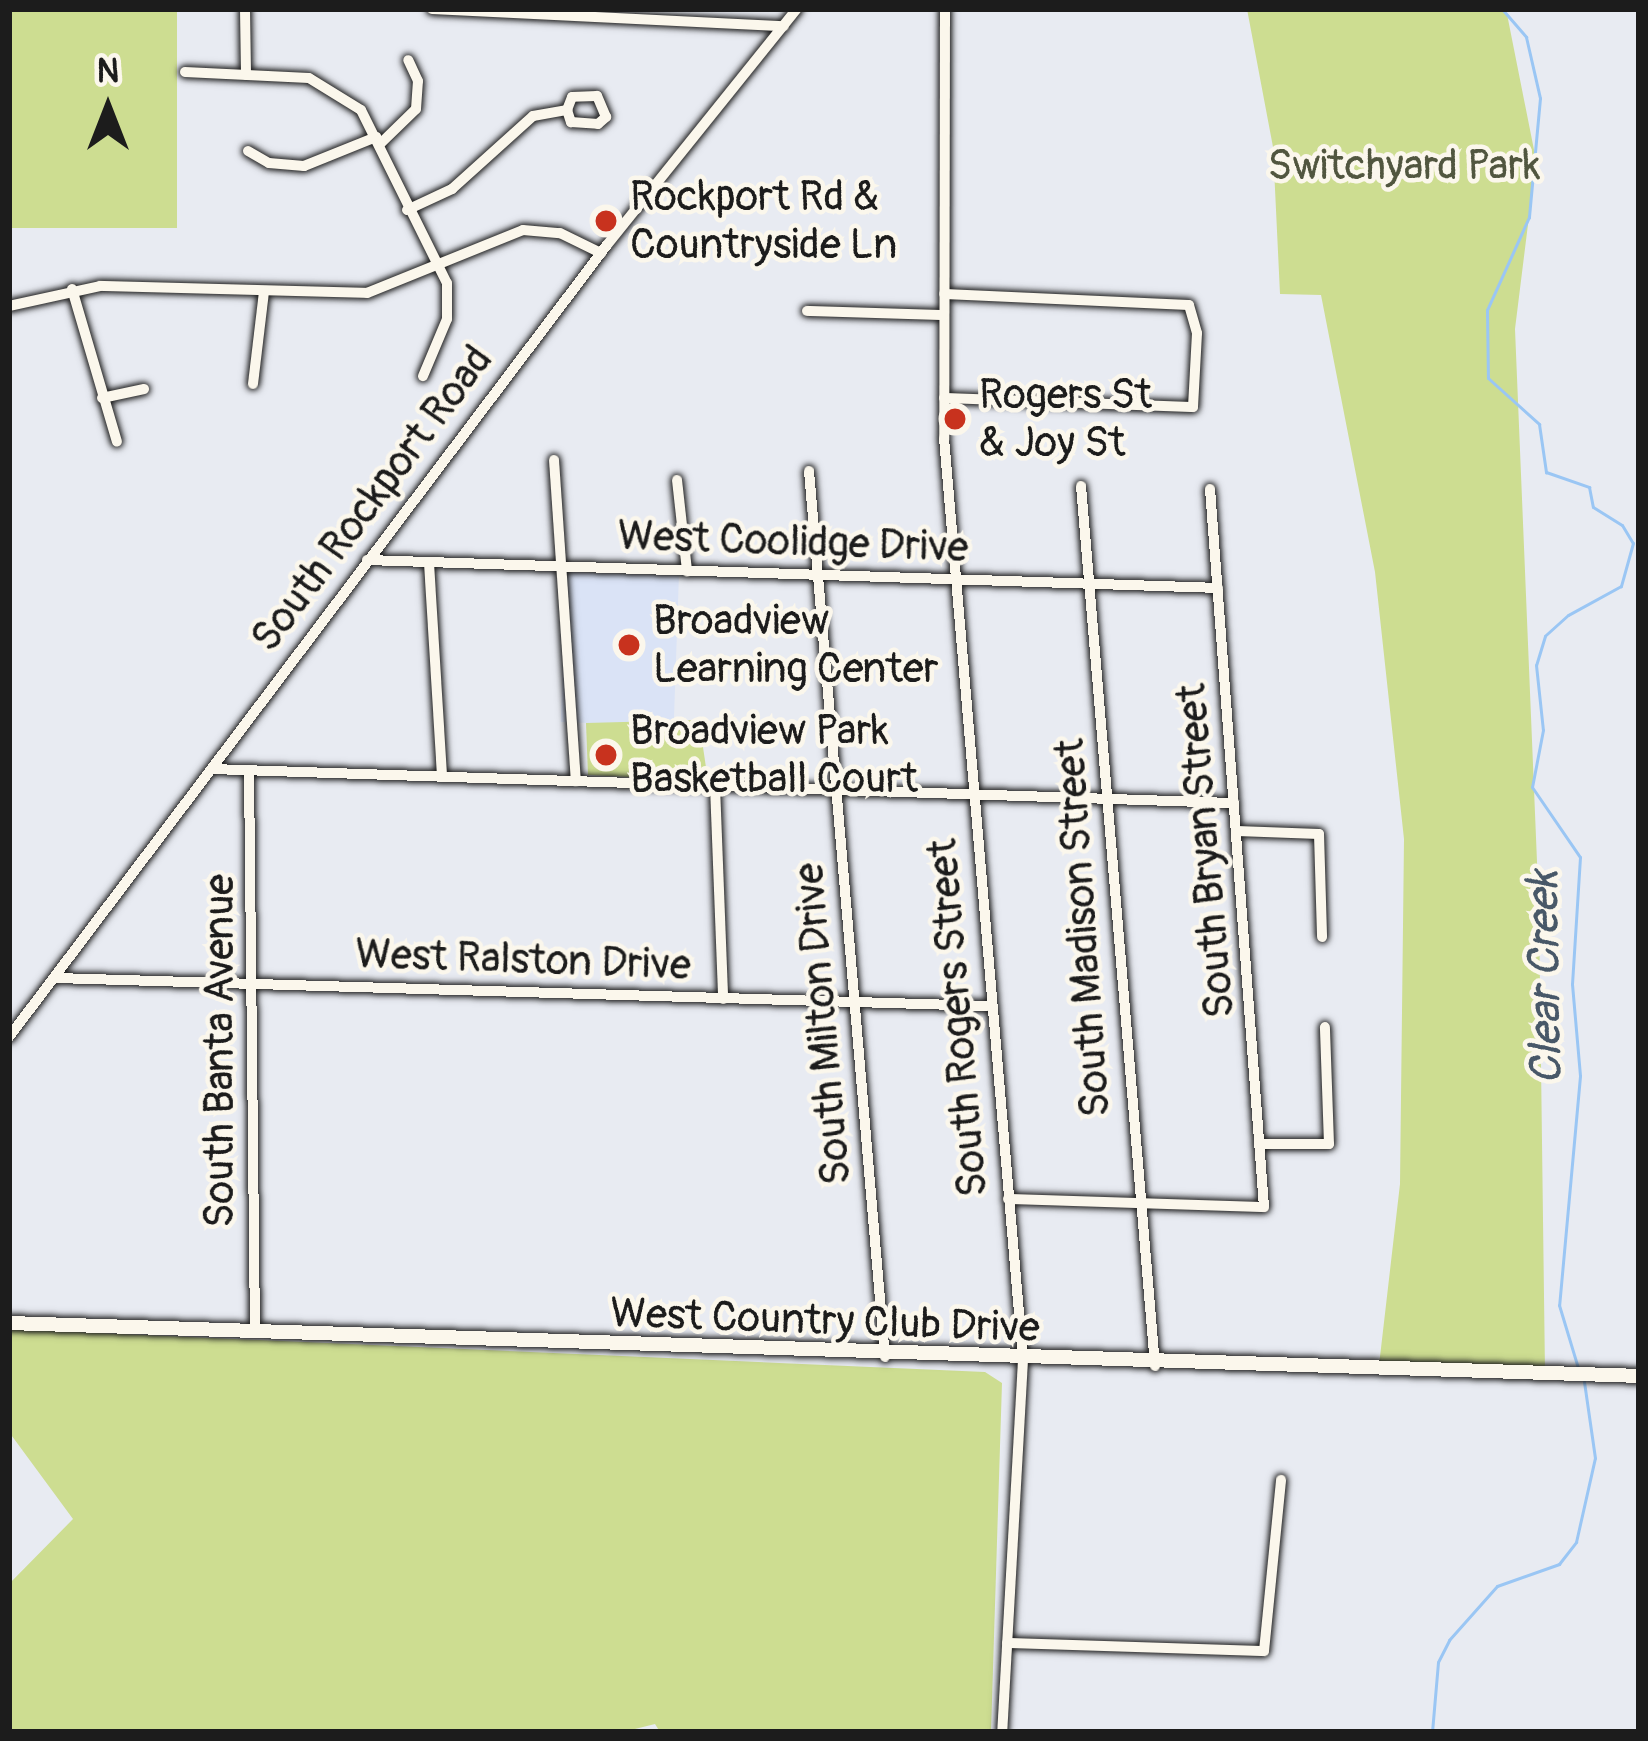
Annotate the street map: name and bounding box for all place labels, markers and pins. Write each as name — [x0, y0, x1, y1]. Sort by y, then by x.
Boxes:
place label: Rockport Rd & Countryside Ln — [630, 172, 897, 270]
marker: Rockport Rd & Countryside Ln — [593, 208, 619, 234]
place label: Rogers St & Joy St — [979, 370, 1152, 468]
marker: Rogers St & Joy St — [942, 406, 968, 432]
place label: Broadview Learning Center — [653, 596, 939, 694]
marker: Broadview Learning Center — [616, 632, 642, 658]
place label: Broadview Park Basketball Court — [630, 706, 918, 804]
marker: Broadview Park Basketball Court — [593, 742, 619, 768]

